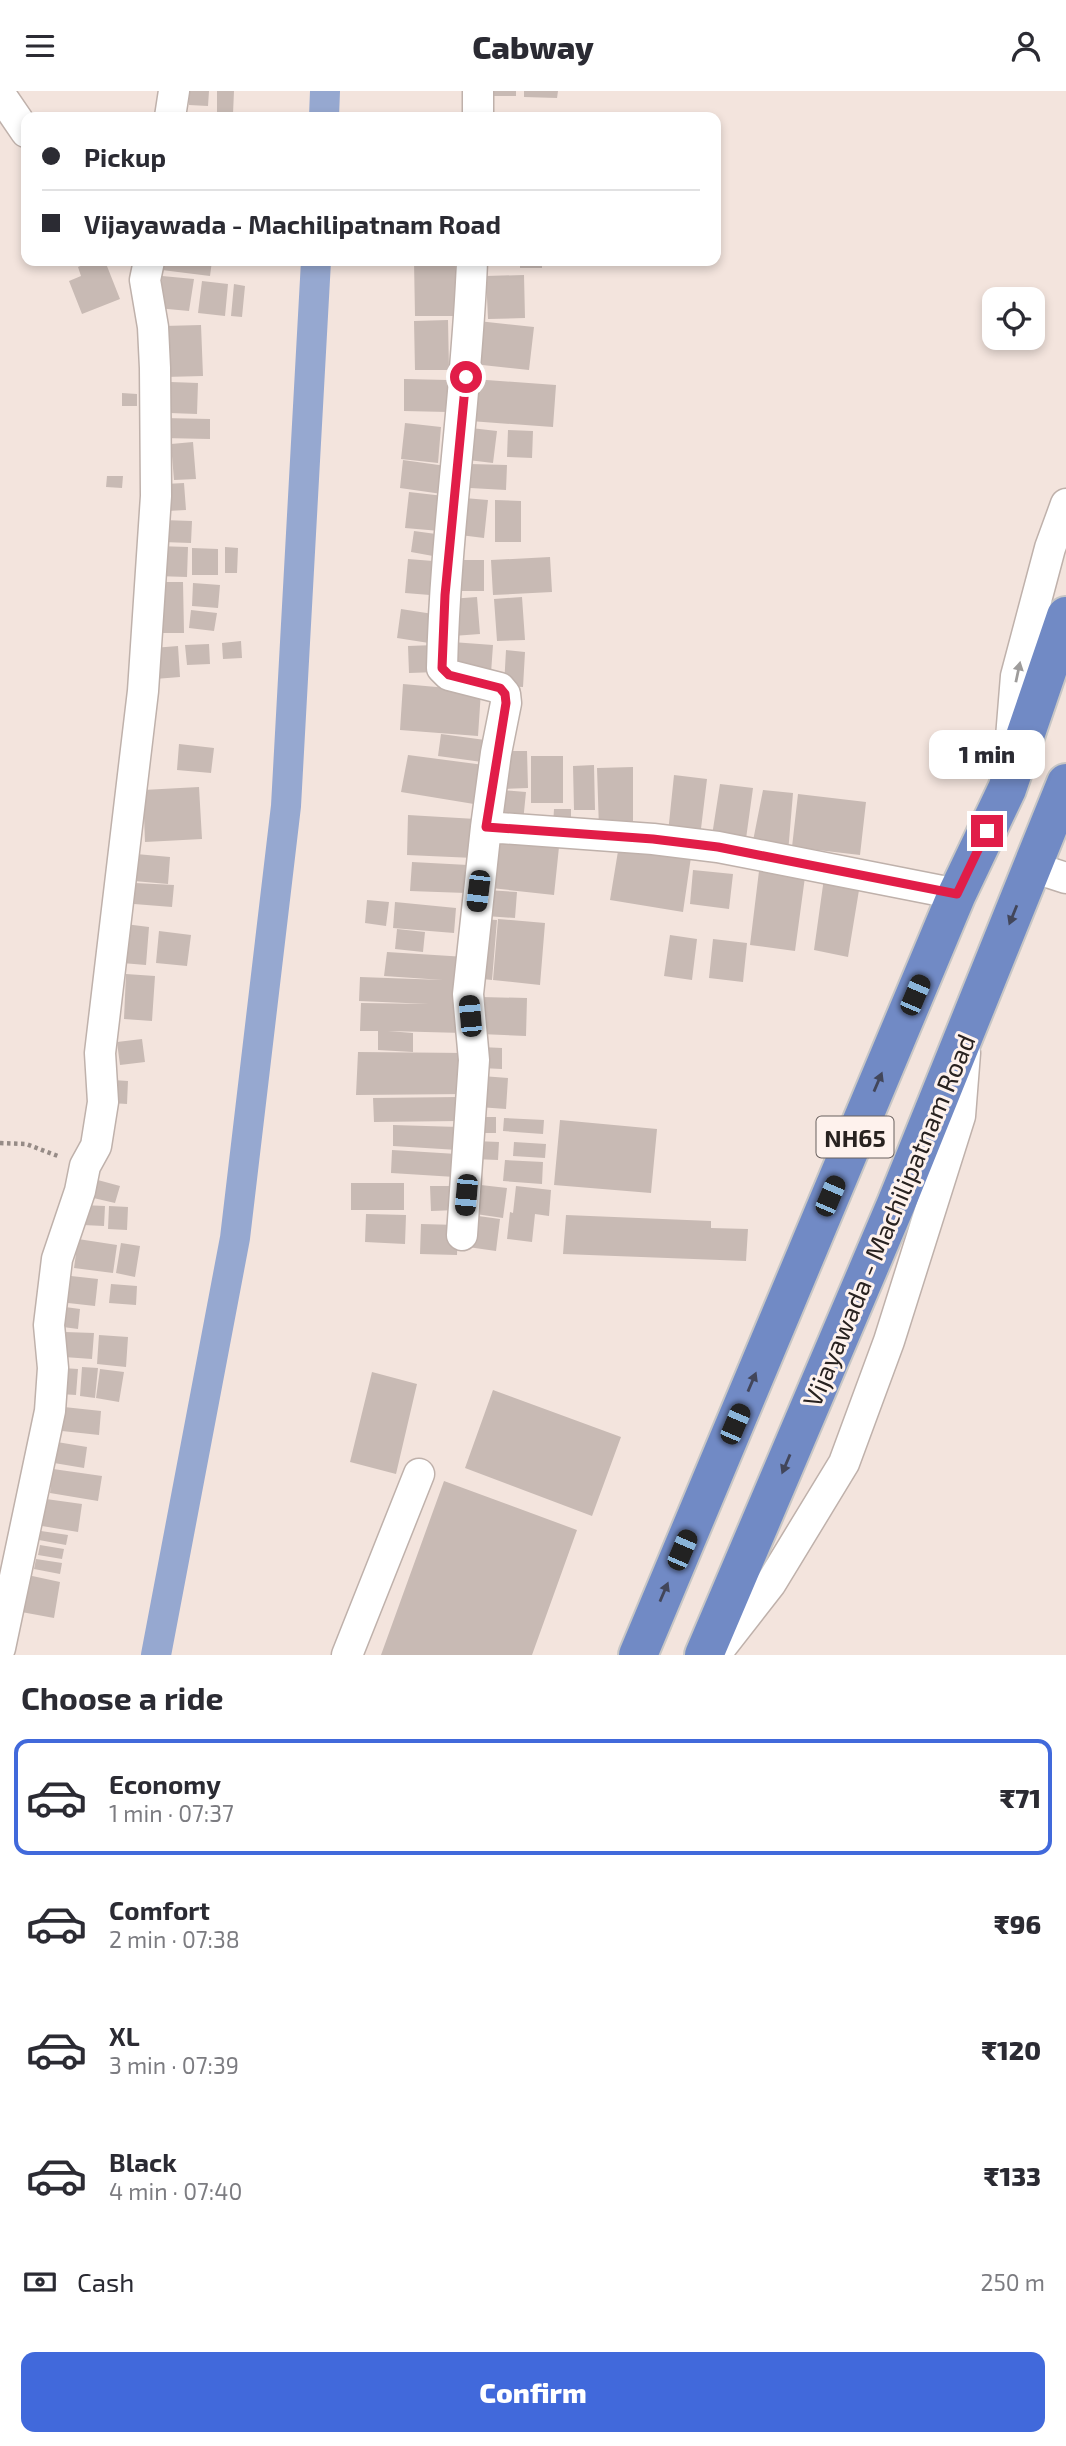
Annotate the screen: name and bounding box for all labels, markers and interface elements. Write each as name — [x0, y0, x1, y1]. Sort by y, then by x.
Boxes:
icon: menu — [21, 27, 59, 65]
text: Cabway — [472, 27, 594, 65]
icon: person — [1007, 27, 1045, 65]
text: Pickup — [84, 141, 166, 172]
text: Vijayawada - Machilipatnam Road — [84, 208, 501, 239]
map controls — [982, 287, 1045, 350]
button: locate — [982, 287, 1045, 350]
route start — [450, 361, 482, 393]
one-way arrow — [1012, 661, 1023, 683]
callout: 1 min — [929, 729, 1045, 779]
text: 1 min — [959, 740, 1015, 768]
route end — [971, 815, 1003, 847]
car — [466, 869, 491, 913]
one-way arrow — [1008, 904, 1019, 925]
car — [898, 972, 933, 1018]
car — [458, 994, 483, 1038]
street label: Vijayawada - Machilipatnam Road — [795, 1029, 981, 1411]
one-way arrow — [872, 1072, 884, 1092]
road number: NH65 — [816, 1117, 894, 1157]
car — [454, 1173, 479, 1217]
car — [813, 1173, 848, 1219]
one-way arrow — [746, 1372, 758, 1392]
car — [718, 1401, 753, 1447]
one-way arrow — [780, 1454, 791, 1475]
car — [665, 1527, 700, 1573]
one-way arrow — [658, 1582, 670, 1602]
text: Choose a ride — [21, 1678, 224, 1716]
icon: car — [25, 1766, 88, 1829]
text: Economy — [109, 1768, 221, 1799]
text: ₹71 — [1000, 1782, 1041, 1813]
text: 1 min · 07:37 — [109, 1799, 234, 1827]
icon: car — [25, 1892, 88, 1955]
text: Comfort — [109, 1894, 210, 1925]
text: ₹96 — [994, 1908, 1041, 1939]
text: 2 min · 07:38 — [109, 1925, 240, 1953]
icon: car — [25, 2018, 88, 2081]
text: XL — [109, 2020, 140, 2051]
text: ₹120 — [981, 2034, 1041, 2065]
text: 3 min · 07:39 — [109, 2051, 239, 2079]
icon: car — [25, 2144, 88, 2207]
text: Black — [109, 2146, 177, 2177]
text: ₹133 — [984, 2160, 1041, 2191]
text: 4 min · 07:40 — [109, 2177, 242, 2205]
icon: cash — [21, 2263, 59, 2301]
text: Cash — [77, 2266, 134, 2297]
text: 250 m — [981, 2268, 1045, 2296]
button: Confirm — [21, 2352, 1045, 2432]

